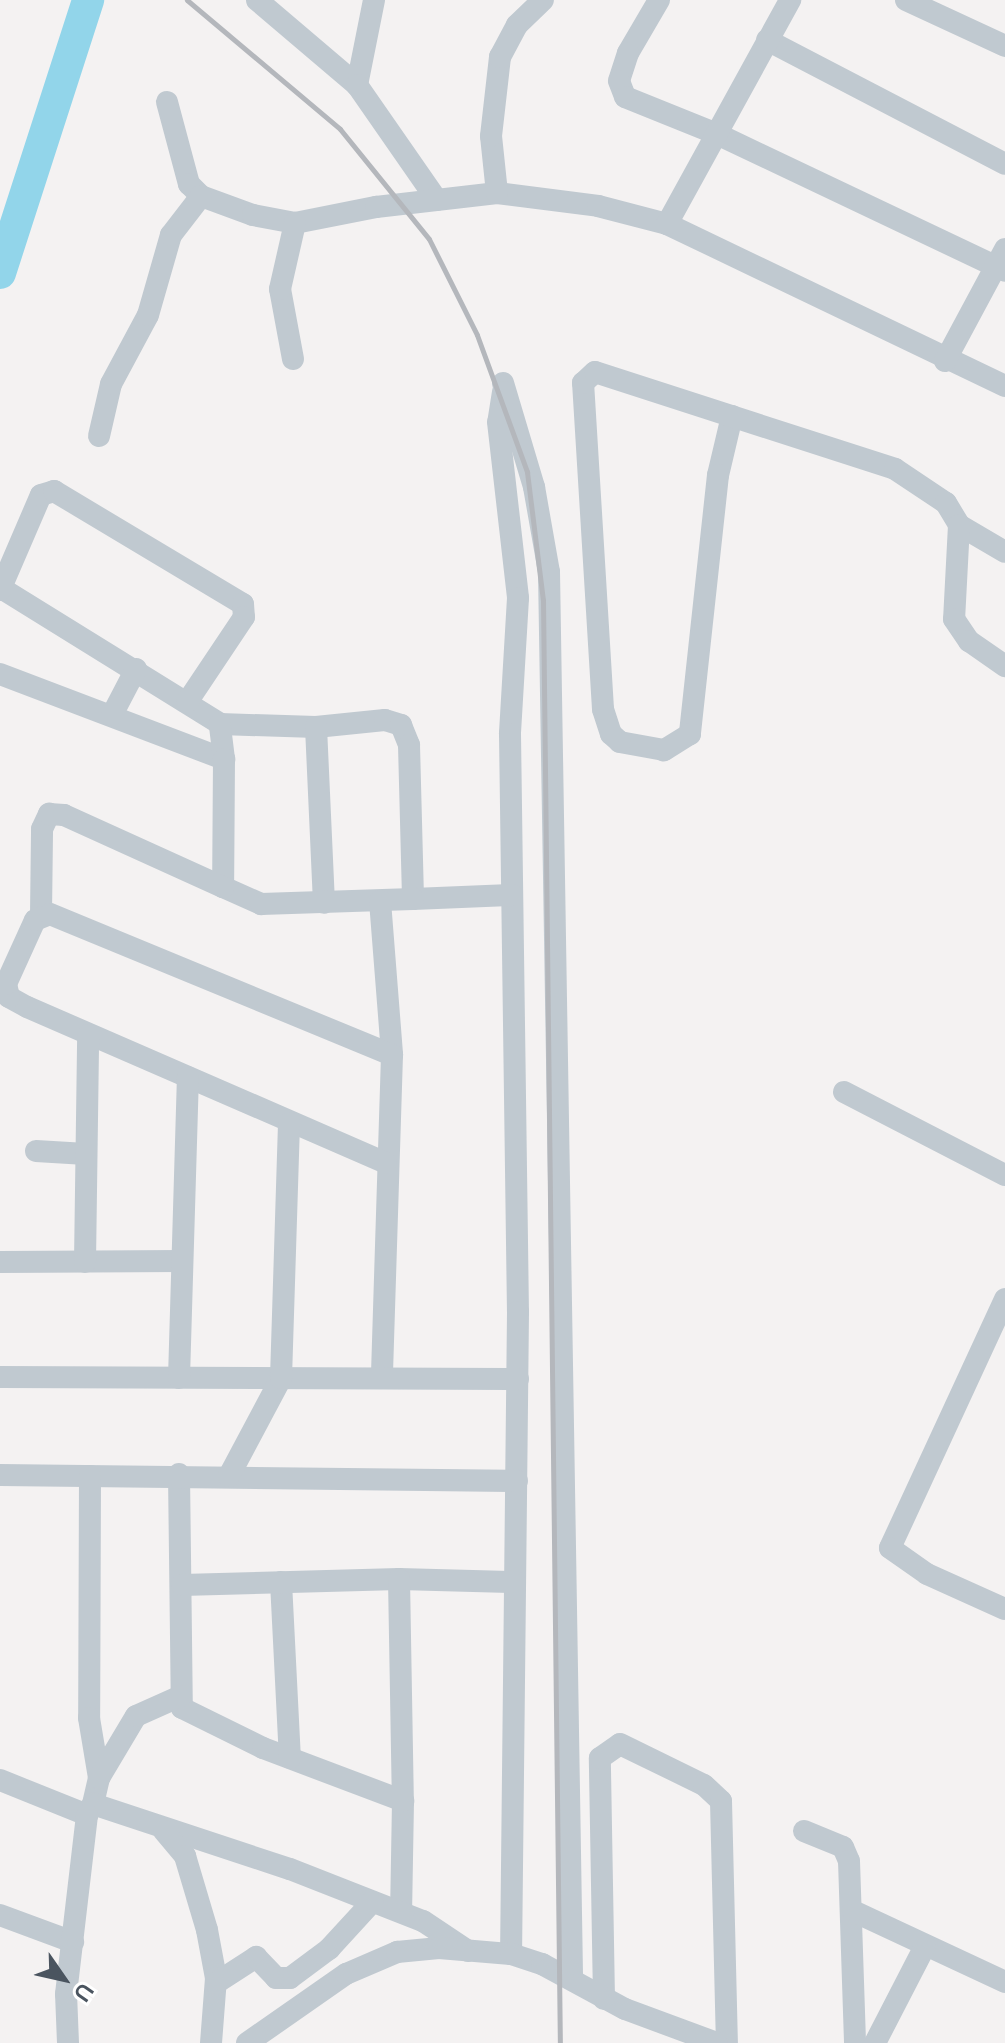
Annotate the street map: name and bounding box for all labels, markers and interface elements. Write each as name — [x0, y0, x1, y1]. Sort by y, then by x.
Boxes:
north arrow — [24, 1939, 104, 2019]
text: U — [69, 1978, 100, 2007]

